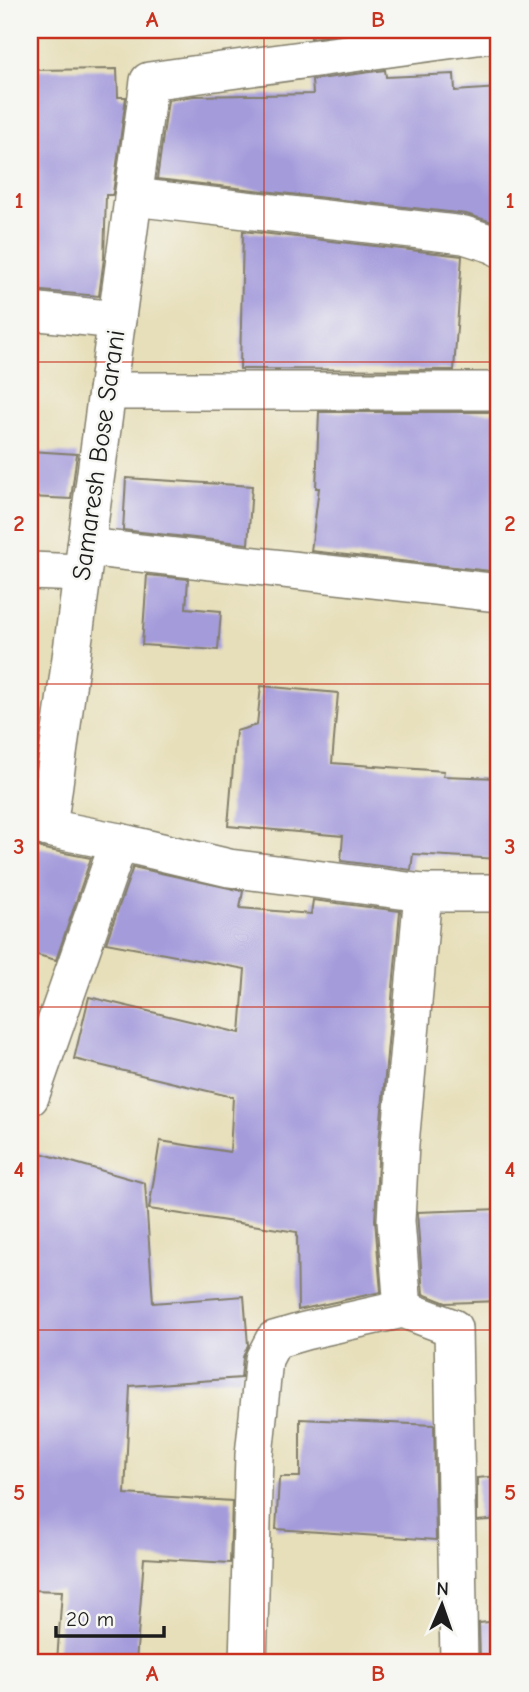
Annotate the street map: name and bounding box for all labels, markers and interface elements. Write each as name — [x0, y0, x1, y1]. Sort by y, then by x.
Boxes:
text: A — [146, 6, 159, 33]
text: B — [371, 6, 385, 33]
text: 1 — [14, 187, 24, 214]
text: 1 — [505, 187, 515, 214]
street label: Samaresh Bose Sarani — [67, 328, 131, 582]
text: 2 — [13, 510, 25, 537]
text: 2 — [504, 510, 516, 537]
text: 3 — [13, 833, 25, 860]
text: 3 — [504, 833, 516, 860]
text: 4 — [14, 1156, 25, 1183]
text: 4 — [505, 1156, 516, 1183]
text: 5 — [13, 1479, 25, 1506]
text: 5 — [504, 1479, 516, 1506]
north arrow — [406, 1570, 476, 1640]
text: N — [436, 1578, 449, 1600]
scale bar — [56, 1594, 164, 1638]
text: 20 m — [66, 1607, 114, 1631]
text: A — [146, 1660, 159, 1687]
text: B — [371, 1660, 385, 1687]

